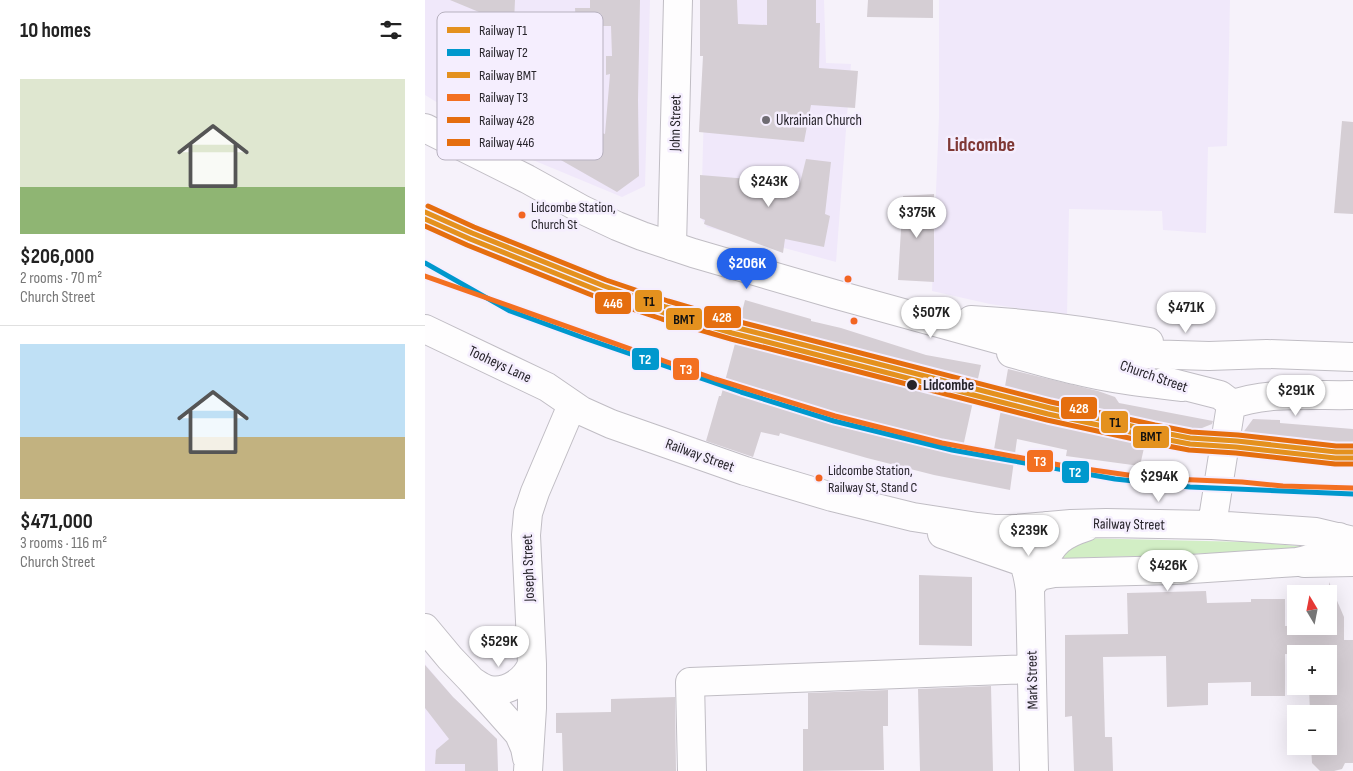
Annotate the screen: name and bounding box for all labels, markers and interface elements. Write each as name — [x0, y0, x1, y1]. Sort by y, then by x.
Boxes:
legend — [437, 12, 603, 160]
icon: filters — [377, 16, 405, 44]
text: 10 homes — [20, 18, 91, 43]
text: Railway T1 — [479, 22, 527, 39]
text: Railway T2 — [479, 44, 528, 61]
text: Railway BMT — [479, 67, 537, 84]
text: Railway T3 — [479, 89, 528, 106]
street label: John Street — [665, 94, 685, 152]
icon: home — [168, 111, 258, 201]
place label: Ukrainian Church — [776, 111, 862, 130]
text: Railway 428 — [479, 112, 534, 129]
marker: Ukrainian Church — [760, 114, 772, 126]
district label: Lidcombe — [947, 133, 1015, 157]
text: Railway 446 — [479, 134, 534, 151]
pin: $243K — [734, 166, 804, 208]
text: $243K — [750, 172, 788, 191]
pin: $375K — [882, 196, 952, 239]
place label: Lidcombe Station, Church St — [531, 199, 616, 233]
text: $375K — [898, 203, 936, 222]
marker: Lidcombe Station, Church St — [517, 210, 527, 220]
text: $206,000 — [20, 244, 94, 269]
pin: $206K — [712, 248, 782, 290]
text: $206K — [728, 254, 766, 273]
text: 2 rooms · 70 m² — [20, 269, 102, 288]
unlabelled marker — [843, 274, 853, 284]
text: Church Street — [20, 288, 95, 307]
line badge: T1 — [634, 289, 663, 313]
line badge: 446 — [594, 291, 632, 315]
pin: $471K — [1151, 292, 1221, 334]
text: T1 — [643, 293, 655, 310]
text: 446 — [603, 295, 623, 312]
pin: $507K — [896, 296, 966, 339]
text: $471K — [1168, 298, 1204, 317]
text: $507K — [912, 303, 950, 322]
line badge: 428 — [703, 305, 742, 329]
line badge: BMT — [665, 307, 703, 331]
text: 428 — [712, 309, 732, 326]
text: BMT — [673, 311, 695, 328]
unlabelled marker — [849, 316, 859, 326]
street label: Tooheys Lane — [465, 342, 534, 387]
line badge: T2 — [631, 347, 660, 371]
text: T2 — [639, 351, 651, 368]
street label: Church Street — [1117, 356, 1191, 397]
line badge: T3 — [672, 357, 700, 381]
text: T3 — [680, 361, 692, 378]
pin: $291K — [1261, 374, 1331, 417]
place label: Lidcombe — [923, 376, 974, 395]
icon: home — [168, 377, 258, 467]
marker: Lidcombe — [905, 378, 919, 392]
text: $291K — [1277, 381, 1315, 400]
line badge: 428 — [1060, 396, 1098, 420]
text: 428 — [1069, 400, 1089, 417]
line badge: T1 — [1100, 410, 1129, 434]
text: T1 — [1109, 414, 1121, 431]
line badge: BMT — [1132, 425, 1170, 449]
text: BMT — [1140, 428, 1162, 445]
street label: Railway Street — [663, 434, 737, 477]
line badge: T3 — [1026, 449, 1054, 473]
text: T3 — [1034, 453, 1046, 470]
line badge: T2 — [1061, 460, 1090, 484]
pin: $294K — [1124, 460, 1194, 503]
place label: Lidcombe Station, Railway St, Stand C — [828, 462, 918, 496]
text: T2 — [1069, 464, 1081, 481]
text: $294K — [1140, 467, 1178, 486]
marker: Lidcombe Station, Railway St, Stand C — [814, 473, 824, 483]
text: $471,000 — [20, 509, 93, 534]
pin: $239K — [994, 514, 1064, 557]
street label: Railway Street — [1093, 514, 1165, 535]
text: $239K — [1010, 521, 1048, 540]
text: 3 rooms · 116 m² — [20, 534, 107, 553]
street label: Joseph Street — [518, 534, 539, 603]
pin: $426K — [1133, 550, 1203, 592]
text: Church Street — [20, 553, 95, 572]
text: $426K — [1149, 556, 1187, 575]
north arrow — [1287, 585, 1337, 635]
map controls — [1287, 585, 1337, 755]
pin: $529K — [464, 626, 534, 668]
text: $529K — [480, 632, 518, 651]
button: + — [1287, 645, 1337, 695]
street label: Mark Street — [1022, 650, 1043, 710]
button: − — [1287, 705, 1337, 755]

